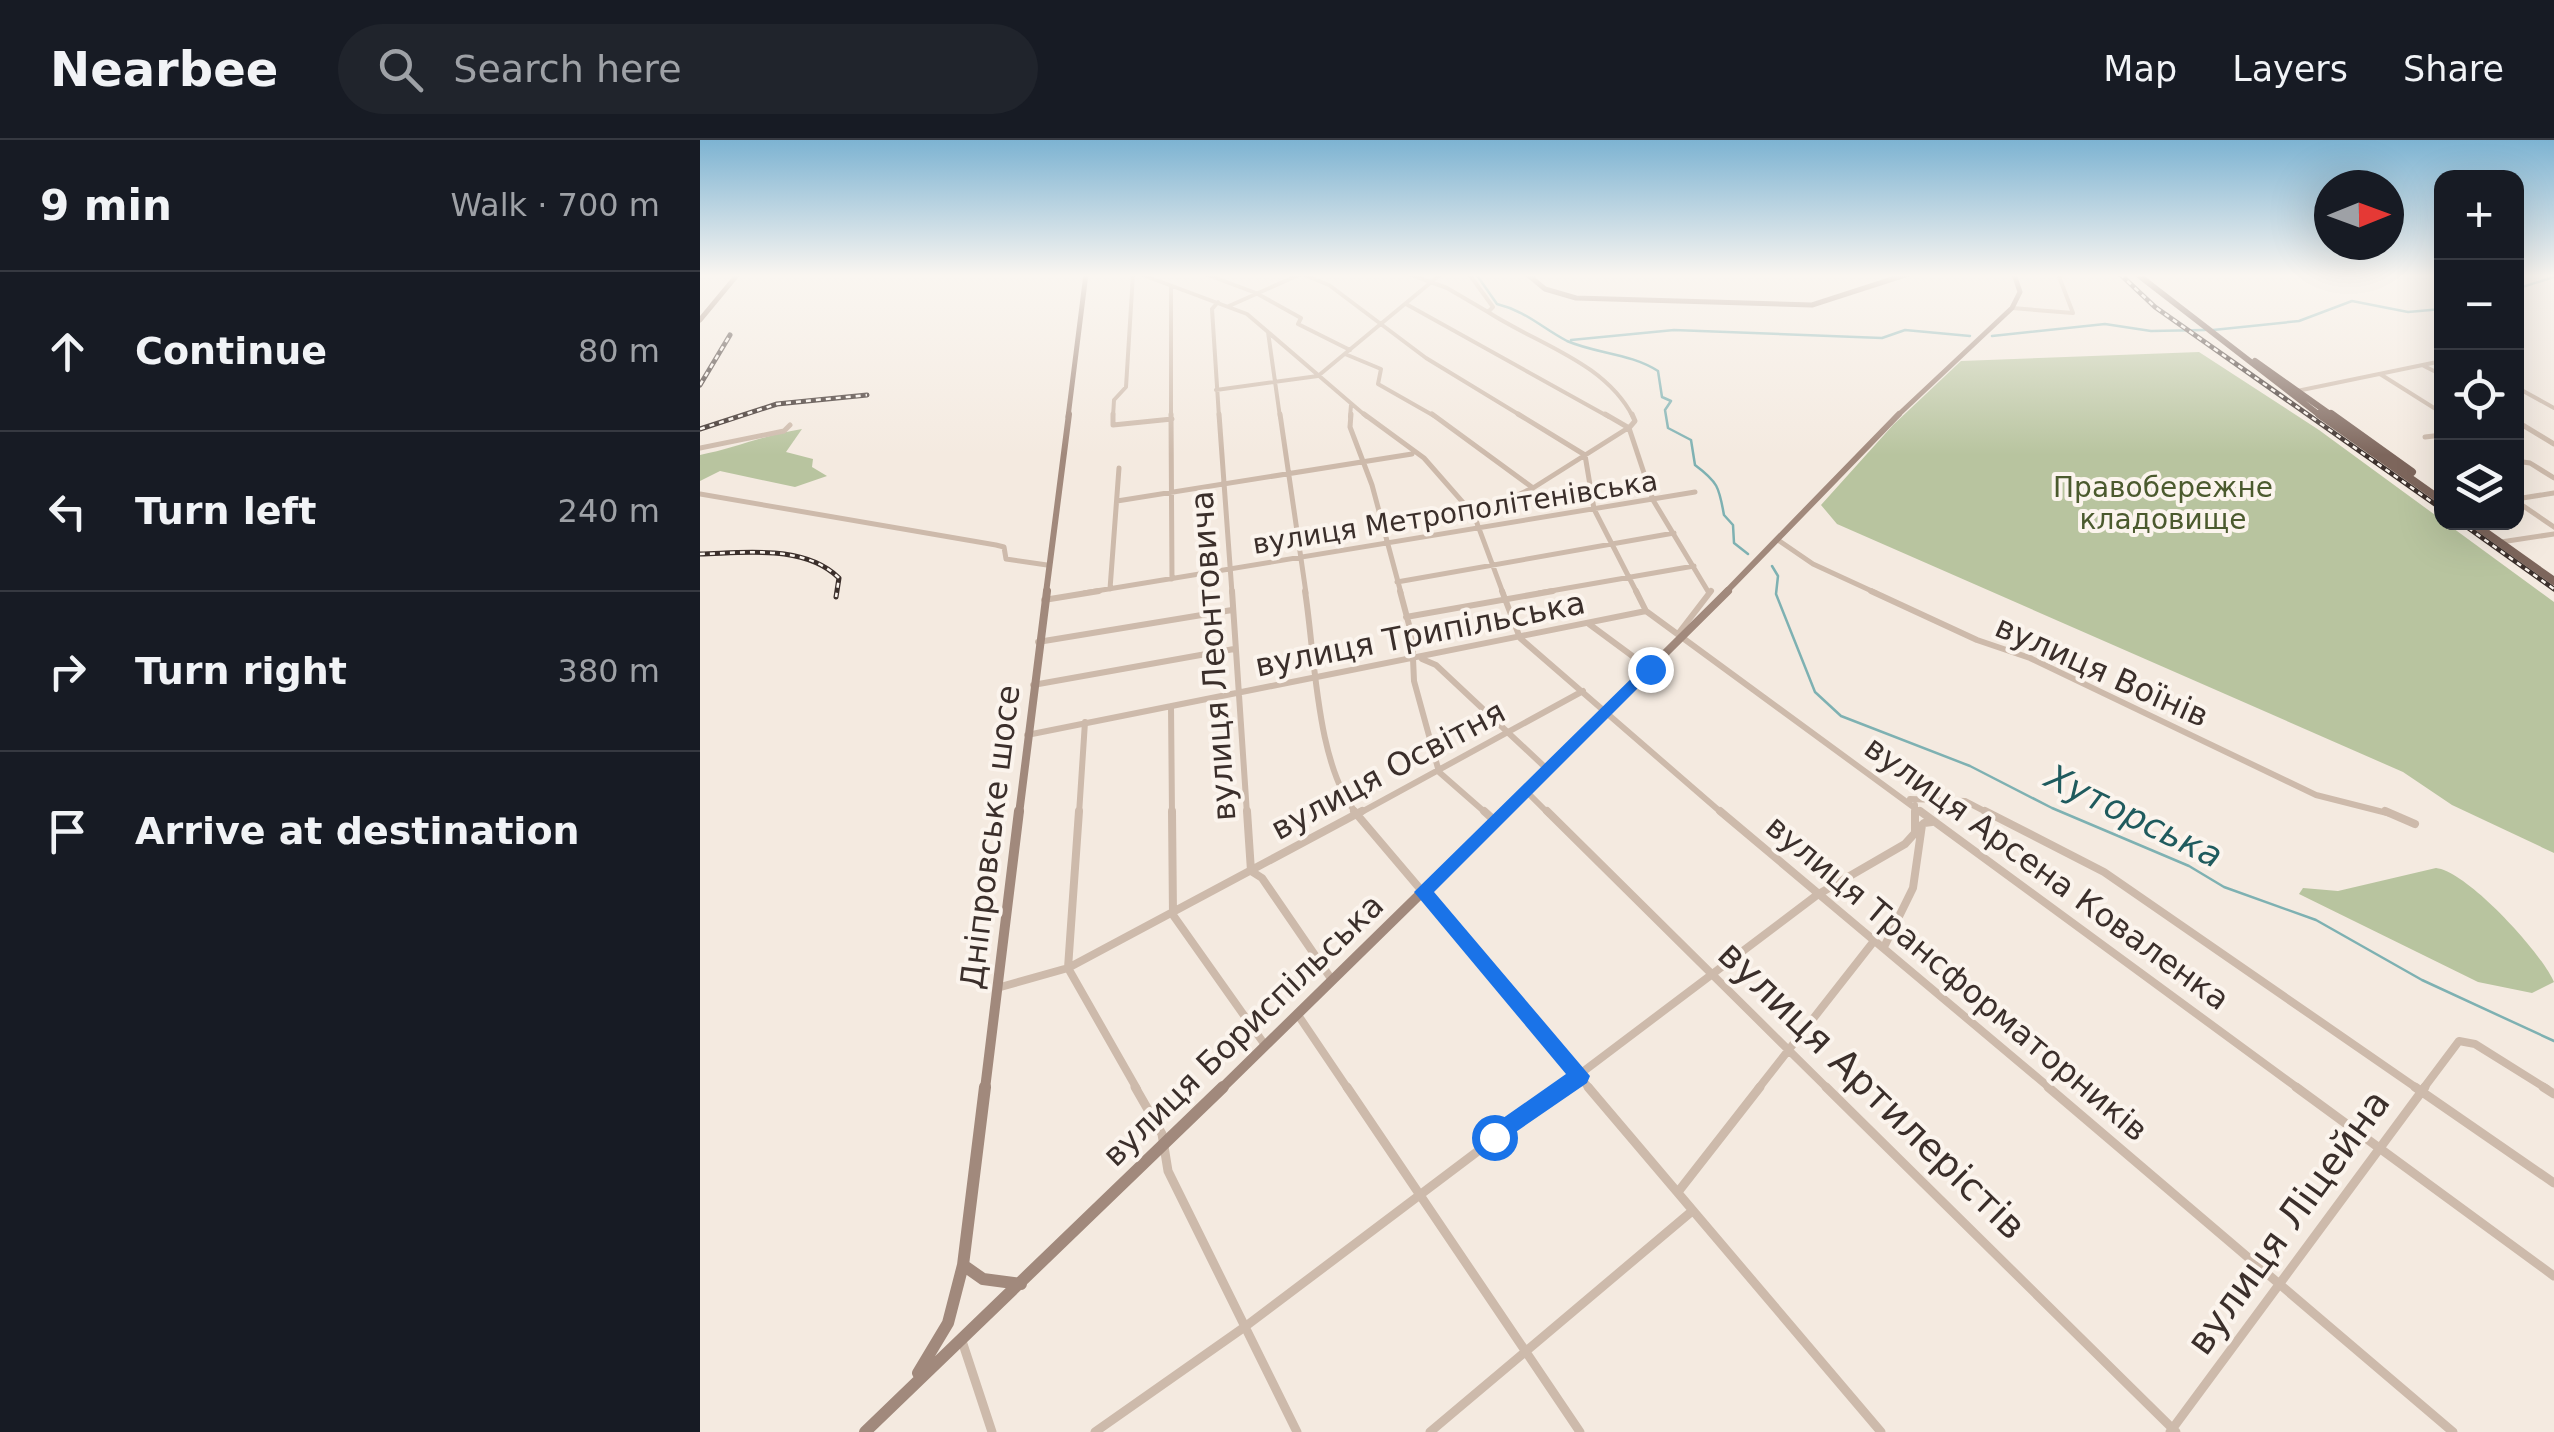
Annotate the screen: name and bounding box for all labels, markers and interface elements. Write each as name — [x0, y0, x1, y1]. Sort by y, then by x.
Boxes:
search box — [338, 24, 1038, 114]
text: Nearbee — [50, 41, 278, 97]
icon: search — [373, 42, 428, 97]
text: Search here — [453, 47, 682, 91]
text: Map — [2103, 49, 2177, 89]
text: Layers — [2232, 49, 2348, 89]
text: Share — [2403, 49, 2504, 89]
north arrow — [2314, 170, 2404, 260]
map controls — [2434, 170, 2524, 530]
button: + — [2434, 170, 2524, 260]
text: 9 min — [40, 181, 172, 230]
text: Walk · 700 m — [450, 186, 660, 224]
button: − — [2434, 260, 2524, 350]
icon: ahead — [40, 324, 95, 379]
text: Continue — [135, 329, 327, 373]
text: 80 m — [578, 332, 660, 370]
button: locate — [2434, 350, 2524, 440]
button: layers — [2434, 440, 2524, 530]
street label: вулиця Метрополітенівська — [1250, 464, 1660, 561]
park label: Правобережне кладовище — [2053, 471, 2273, 536]
icon: left — [40, 484, 95, 539]
text: Turn left — [135, 489, 316, 533]
street label: вулиця Леонтовича — [1183, 490, 1243, 822]
text: 240 m — [558, 492, 660, 530]
street label: вулиця Трипільська — [1252, 583, 1588, 685]
street label: вулиця Воїнів — [1990, 607, 2214, 735]
icon: right — [40, 644, 95, 699]
route end — [1628, 647, 1674, 693]
text: Turn right — [135, 649, 347, 693]
text: 380 m — [558, 652, 660, 690]
street label: Дніпровське шосе — [952, 683, 1028, 991]
street label: вулиця Освітня — [1264, 692, 1512, 848]
street label: вулиця Арсена Коваленка — [1857, 728, 2237, 1018]
water label: Хуторська — [2038, 755, 2229, 876]
icon: arrive — [40, 804, 95, 859]
street label: вулиця Трансформаторників — [1758, 807, 2156, 1149]
text: Arrive at destination — [135, 809, 580, 853]
street label: вулиця Бориспільська — [1095, 886, 1391, 1174]
street label: вулиця Артилерістів — [1709, 932, 2035, 1248]
street label: вулиця Ліцейна — [2177, 1081, 2399, 1363]
route start — [1472, 1115, 1518, 1161]

